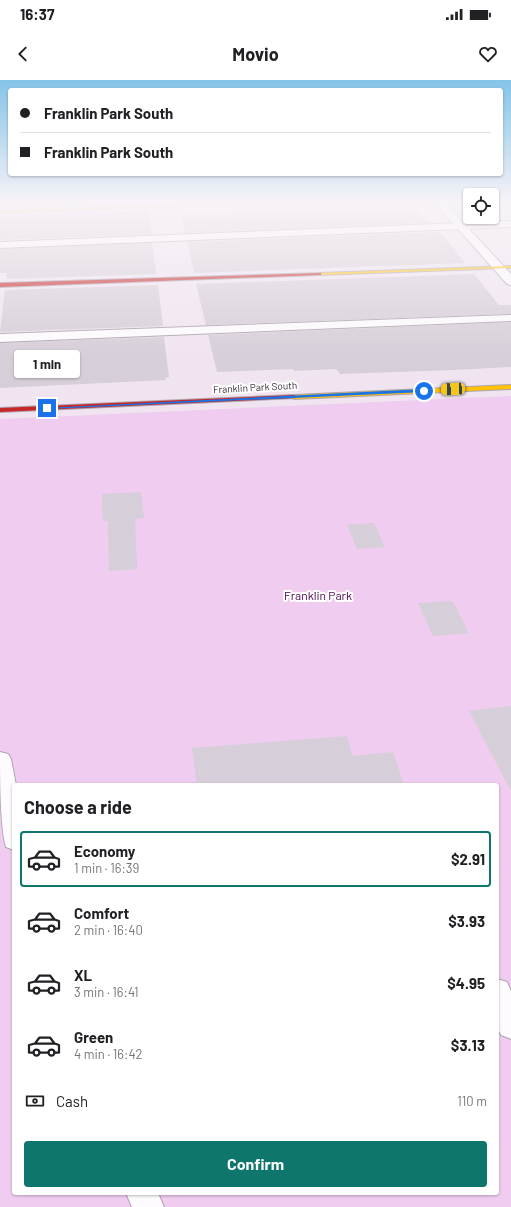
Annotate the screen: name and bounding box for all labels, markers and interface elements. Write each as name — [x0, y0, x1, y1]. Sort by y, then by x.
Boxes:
text: 16:37 — [20, 5, 54, 23]
icon: back — [12, 43, 34, 65]
text: Movio — [232, 43, 279, 65]
icon: heart — [477, 43, 499, 65]
text: Franklin Park South — [44, 104, 173, 122]
text: Franklin Park South — [44, 143, 173, 161]
map controls — [463, 188, 499, 224]
button: locate — [463, 188, 499, 224]
callout: 1 min — [14, 350, 80, 378]
text: 1 min — [33, 356, 61, 372]
street label: Franklin Park South — [213, 379, 297, 395]
route start — [415, 382, 433, 400]
car — [441, 382, 465, 396]
route end — [38, 399, 56, 417]
park label: Franklin Park — [284, 588, 352, 602]
text: Choose a ride — [24, 796, 132, 818]
icon: car — [26, 841, 62, 877]
text: Economy — [74, 842, 135, 860]
text: $2.91 — [451, 850, 485, 868]
text: 1 min · 16:39 — [74, 860, 139, 876]
icon: car — [26, 903, 62, 939]
text: Comfort — [74, 904, 129, 922]
text: $3.93 — [448, 912, 485, 930]
text: 2 min · 16:40 — [74, 922, 143, 938]
icon: car — [26, 965, 62, 1001]
text: XL — [74, 966, 92, 984]
text: $4.95 — [447, 974, 485, 992]
text: 3 min · 16:41 — [74, 984, 138, 1000]
icon: car — [26, 1027, 62, 1063]
text: Green — [74, 1028, 113, 1046]
text: $3.13 — [451, 1036, 485, 1054]
text: 4 min · 16:42 — [74, 1046, 143, 1062]
icon: cash — [24, 1090, 46, 1112]
text: Cash — [56, 1092, 88, 1110]
text: 110 m — [457, 1093, 487, 1109]
button: Confirm — [24, 1141, 487, 1187]

